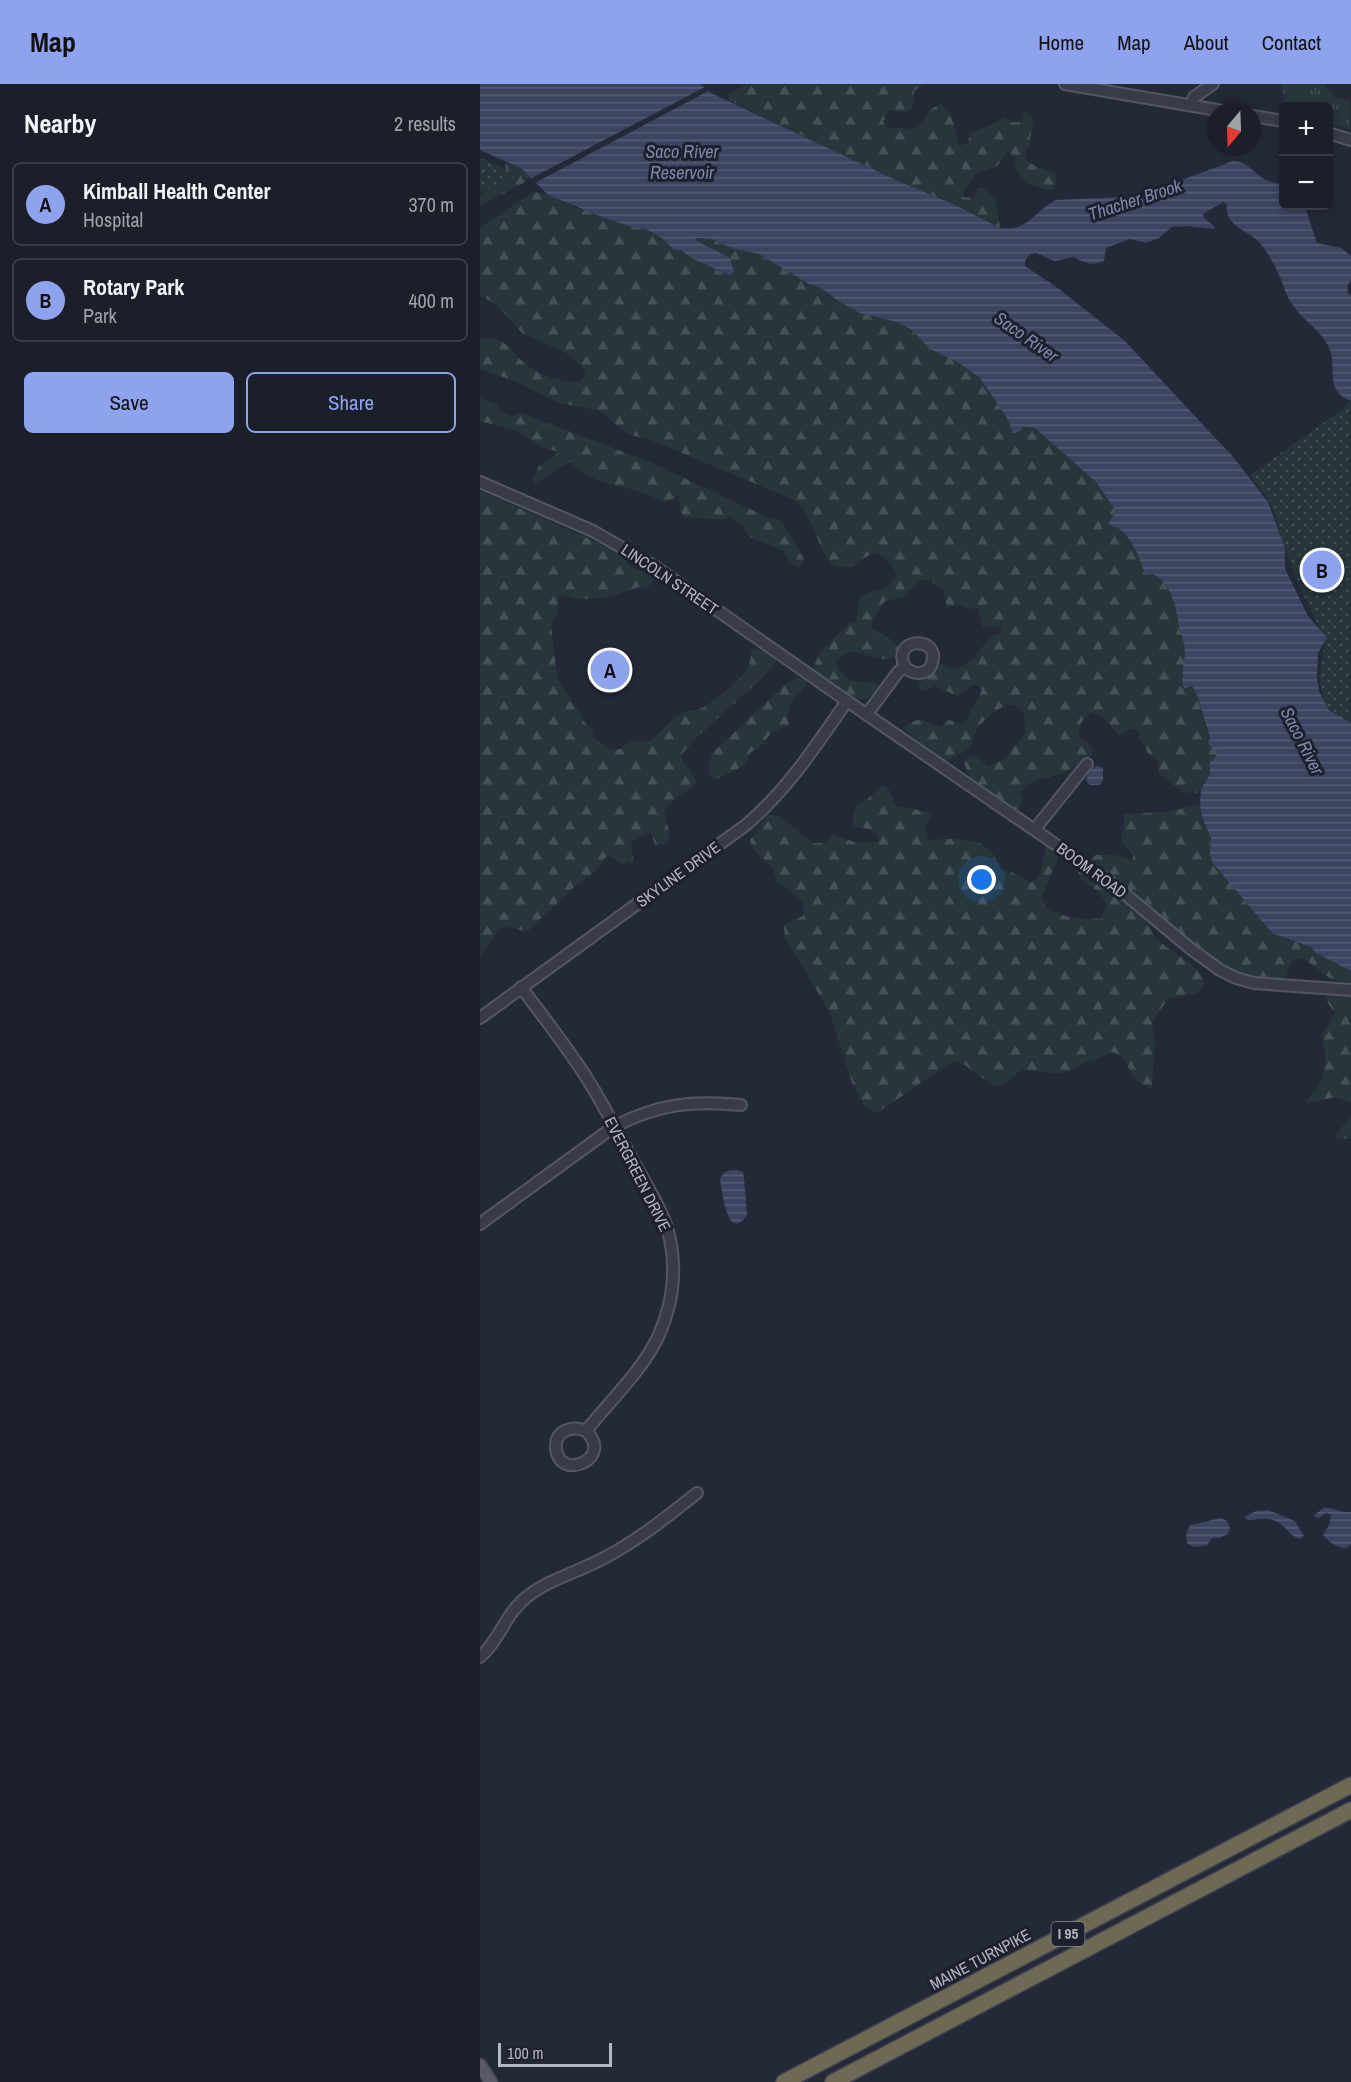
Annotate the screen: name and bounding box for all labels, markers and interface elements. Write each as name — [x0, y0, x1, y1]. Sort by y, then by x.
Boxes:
text: Map — [30, 23, 76, 61]
text: Home — [1038, 28, 1084, 57]
text: Map — [1117, 28, 1151, 57]
text: About — [1184, 28, 1229, 57]
text: Contact — [1262, 28, 1321, 57]
north arrow — [1207, 102, 1261, 156]
map controls — [1279, 102, 1333, 210]
button: + — [1279, 102, 1333, 156]
text: Nearby — [24, 106, 96, 141]
text: 2 results — [394, 110, 456, 137]
water label: Saco River Reservoir — [645, 139, 720, 185]
button: − — [1279, 156, 1333, 210]
water label: Thacher Brook — [1085, 172, 1185, 226]
text: Kimball Health Center — [83, 176, 270, 206]
text: A — [40, 191, 51, 218]
text: 370 m — [408, 191, 454, 218]
text: Hospital — [83, 206, 143, 233]
text: Rotary Park — [83, 272, 184, 302]
text: B — [40, 287, 51, 314]
text: 400 m — [408, 287, 454, 314]
text: Park — [83, 302, 117, 329]
water label: Saco River — [989, 305, 1064, 368]
button: Save — [24, 372, 234, 433]
button: Share — [246, 372, 456, 433]
street label: LINCOLN STREET — [617, 538, 723, 620]
pin: B — [1302, 548, 1342, 592]
pin: A — [590, 648, 630, 692]
water label: Saco River — [1275, 703, 1331, 780]
street label: SKYLINE DRIVE — [631, 836, 725, 912]
street label: BOOM ROAD — [1053, 837, 1131, 903]
your location — [967, 865, 996, 894]
street label: EVERGREEN DRIVE — [600, 1113, 676, 1235]
road number: I 95 — [1052, 1922, 1084, 1946]
street label: MAINE TURNPIKE — [926, 1923, 1034, 1995]
scale bar — [498, 2040, 612, 2068]
text: 100 m — [507, 2042, 543, 2064]

